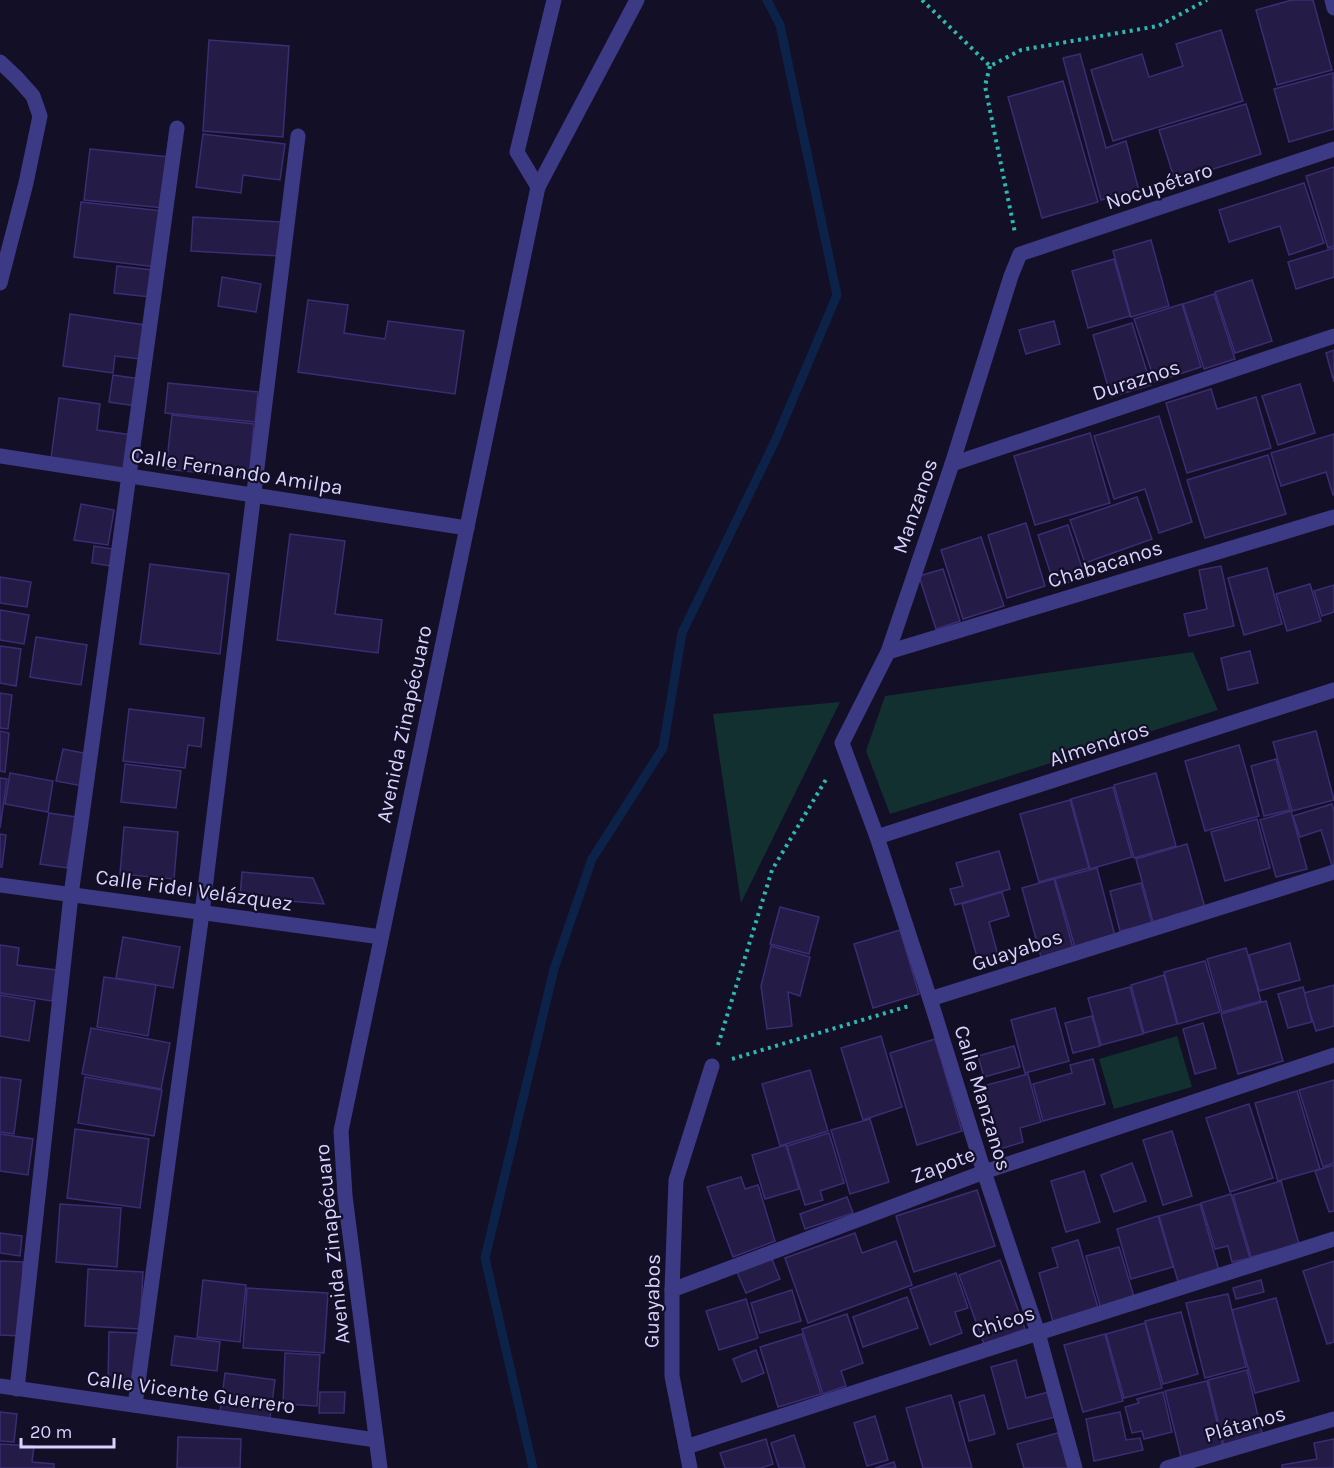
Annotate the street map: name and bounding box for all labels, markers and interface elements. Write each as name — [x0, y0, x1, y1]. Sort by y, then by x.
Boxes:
street label: Nocupétaro — [1103, 157, 1215, 215]
street label: Duraznos — [1089, 355, 1183, 405]
street label: Calle Fernando Amilpa — [129, 442, 345, 500]
street label: Manzanos — [888, 455, 942, 557]
street label: Chabacanos — [1045, 535, 1165, 593]
street label: Avenida Zinapécuaro — [371, 623, 437, 825]
street label: Almendros — [1046, 717, 1152, 771]
street label: Calle Fidel Velázquez — [94, 864, 294, 916]
street label: Guayabos — [969, 924, 1065, 976]
street label: Calle Manzanos — [949, 1022, 1017, 1174]
street label: Zapote — [908, 1142, 978, 1188]
street label: Avenida Zinapécuaro — [310, 1143, 354, 1345]
street label: Guayabos — [639, 1254, 665, 1348]
street label: Chicos — [968, 1301, 1038, 1343]
street label: Calle Vicente Guerrero — [85, 1365, 297, 1419]
street label: Plátanos — [1201, 1401, 1289, 1447]
scale bar — [21, 1411, 114, 1449]
text: 20 m — [30, 1421, 72, 1443]

